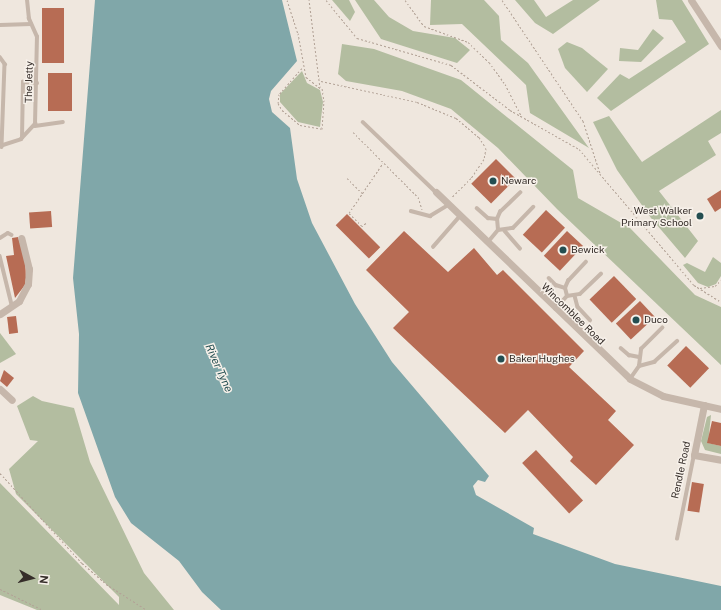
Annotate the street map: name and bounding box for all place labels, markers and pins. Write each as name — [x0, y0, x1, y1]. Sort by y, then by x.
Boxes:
place label: Newarc — [501, 175, 537, 187]
marker: Newarc — [488, 176, 498, 186]
place label: West Walker Primary School — [621, 204, 692, 228]
marker: West Walker Primary School — [695, 211, 705, 221]
place label: Bewick — [571, 244, 605, 256]
marker: Bewick — [558, 245, 568, 255]
place label: Duco — [644, 314, 668, 326]
marker: Duco — [631, 315, 641, 325]
place label: Baker Hughes — [509, 353, 575, 365]
marker: Baker Hughes — [496, 354, 506, 364]

